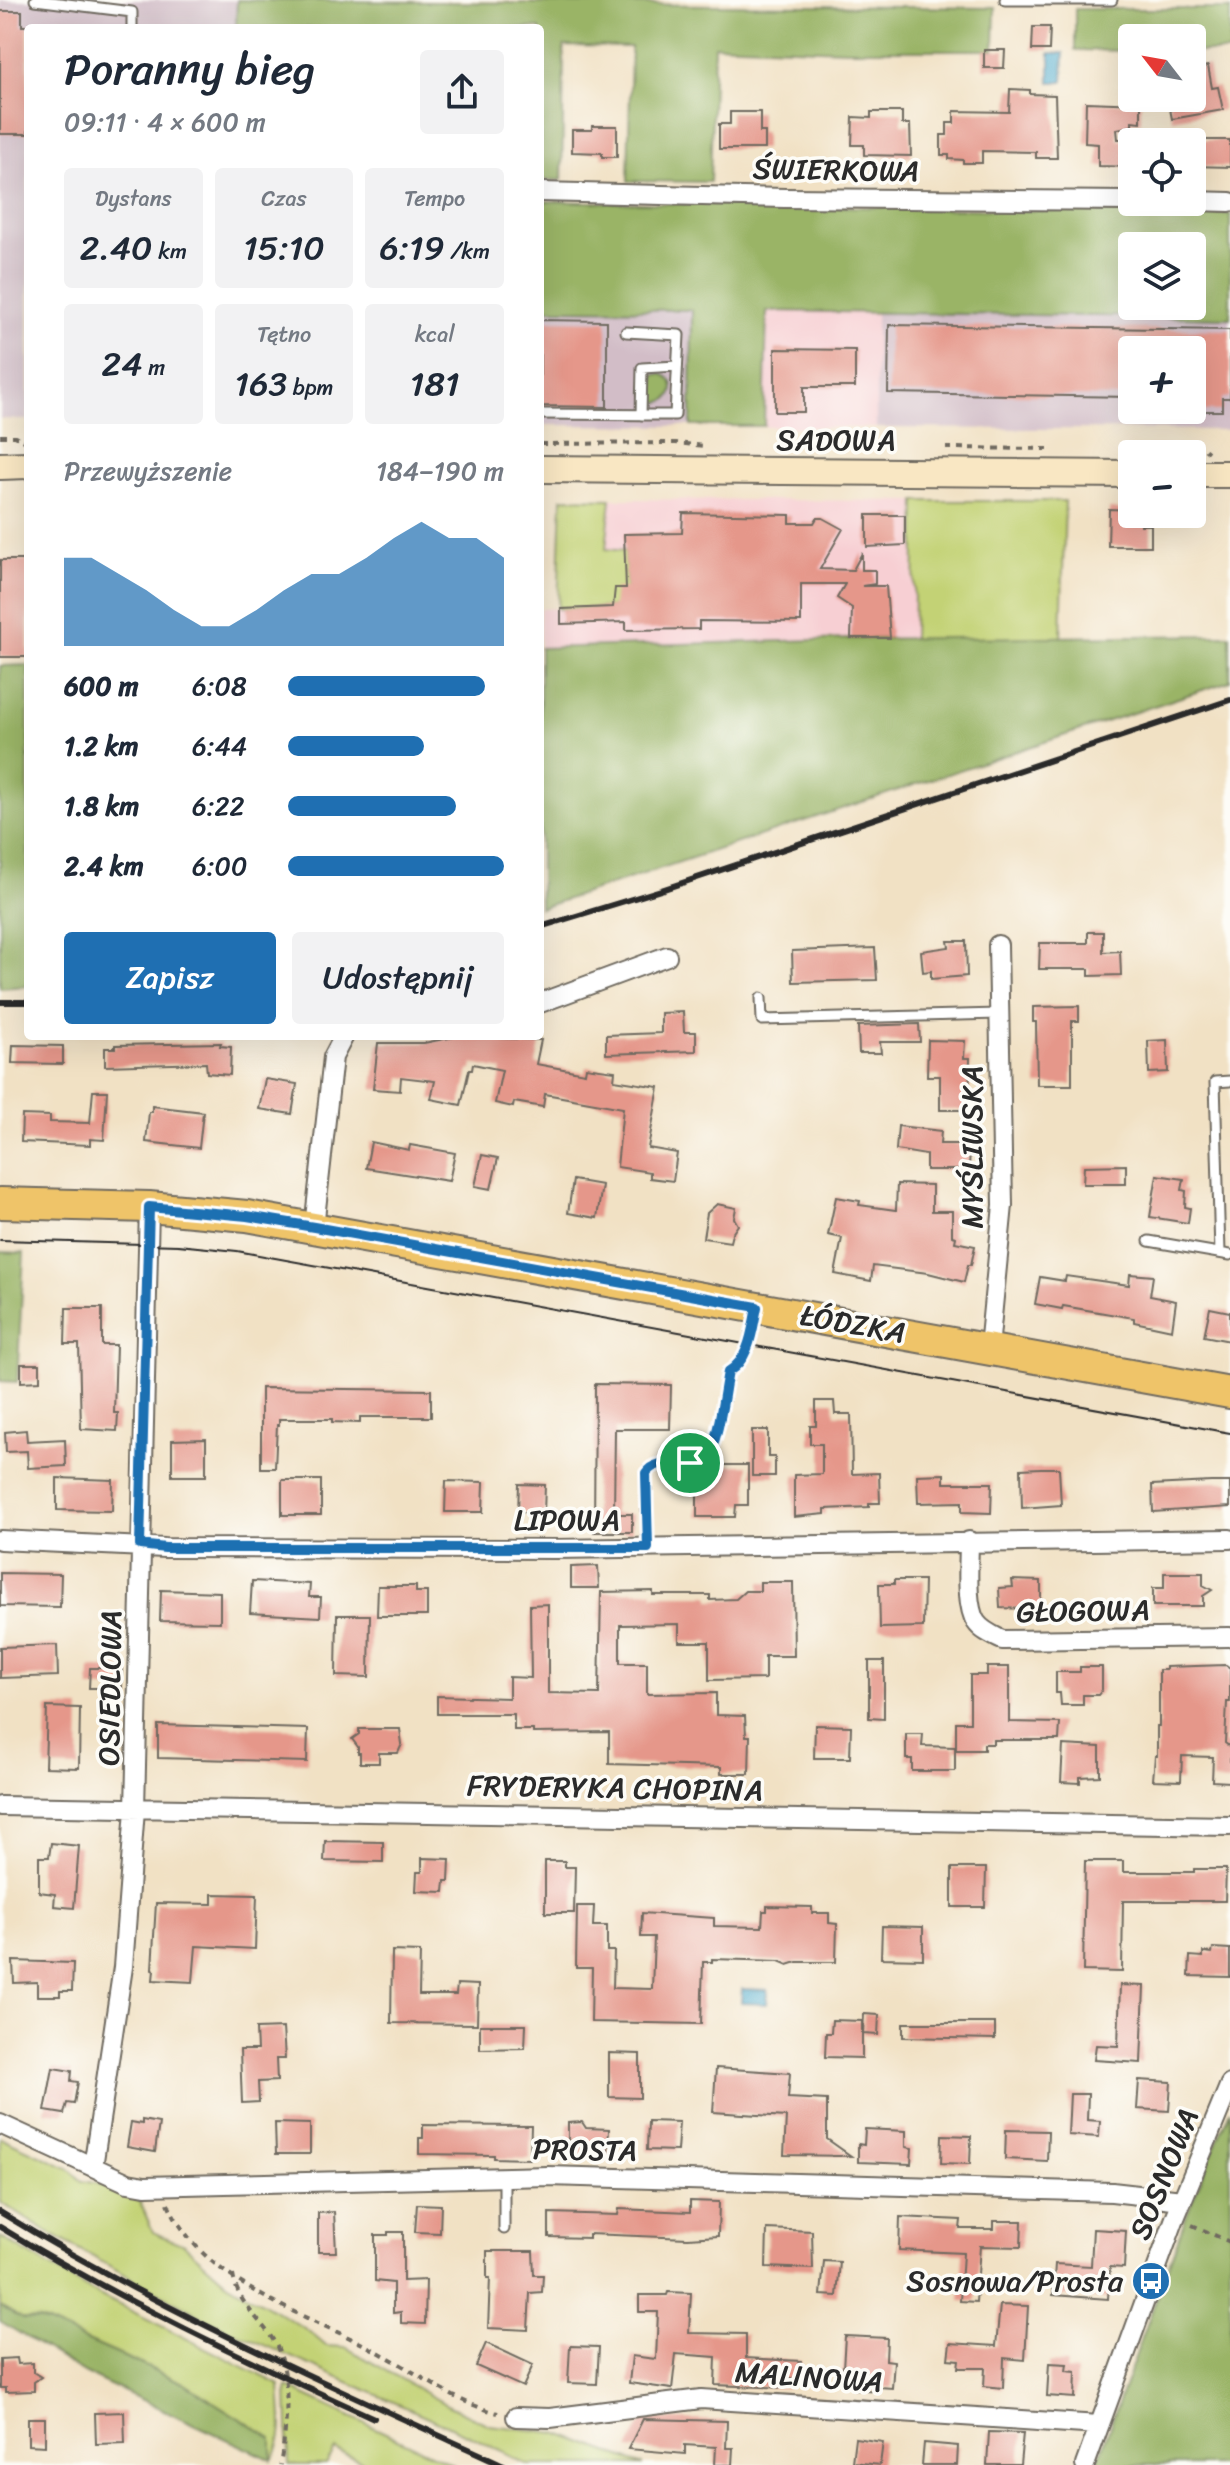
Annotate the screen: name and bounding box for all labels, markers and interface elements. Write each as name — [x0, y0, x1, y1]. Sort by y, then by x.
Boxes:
north arrow — [1118, 24, 1206, 112]
map controls — [1118, 24, 1206, 528]
text: Poranny bieg — [64, 30, 316, 108]
button: share — [420, 50, 504, 134]
text: 09:11 · 4 × 600 m — [64, 99, 266, 145]
button: locate — [1118, 128, 1206, 216]
street label: ŚWIERKOWA — [752, 142, 920, 198]
text: Dystans — [95, 179, 172, 218]
text: Czas — [261, 179, 307, 218]
text: Tempo — [404, 179, 465, 218]
text: 2.40 — [80, 218, 152, 278]
text: 15:10 — [243, 218, 325, 278]
text: 6:19 — [380, 218, 445, 278]
text: km — [152, 232, 187, 271]
text: /km — [445, 232, 490, 271]
button: layers — [1118, 232, 1206, 320]
text: Tętno — [257, 315, 311, 354]
text: kcal — [415, 315, 455, 354]
text: 24 — [102, 334, 142, 394]
button: + — [1118, 336, 1206, 424]
text: m — [142, 348, 165, 387]
text: 163 — [235, 354, 287, 414]
text: 181 — [410, 354, 460, 414]
text: bpm — [287, 368, 333, 407]
street label: SADOWA — [776, 413, 896, 467]
button: − — [1118, 440, 1206, 528]
text: Przewyższenie — [64, 448, 232, 494]
text: 184–190 m — [376, 448, 504, 494]
text: 600 m — [64, 663, 138, 709]
text: 6:08 — [192, 663, 247, 709]
text: 1.2 km — [64, 723, 139, 769]
text: 6:44 — [192, 723, 247, 769]
text: 1.8 km — [64, 783, 139, 829]
text: 6:22 — [192, 783, 245, 829]
text: 2.4 km — [64, 843, 144, 889]
text: 6:00 — [192, 843, 247, 889]
button: Zapisz — [64, 932, 276, 1024]
button: Udostępnij — [292, 932, 504, 1024]
street label: MYŚLIWSKA — [945, 1065, 999, 1229]
street label: ŁÓDZKA — [796, 1288, 910, 1360]
pin — [656, 1429, 724, 1497]
icon: arrive — [668, 1441, 712, 1485]
street label: LIPOWA — [514, 1493, 620, 1547]
street label: GŁOGOWA — [1016, 1583, 1150, 1639]
street label: OSIEDLOWA — [82, 1610, 138, 1766]
street label: FRYDERYKA CHOPINA — [466, 1758, 764, 1818]
street label: SOSNOWA — [1113, 2100, 1215, 2248]
street label: PROSTA — [532, 2122, 638, 2178]
place label: Sosnowa/Prosta — [906, 2254, 1124, 2308]
bus stop icon: Sosnowa/Prosta — [1130, 2260, 1172, 2302]
street label: MALINOWA — [733, 2345, 885, 2409]

